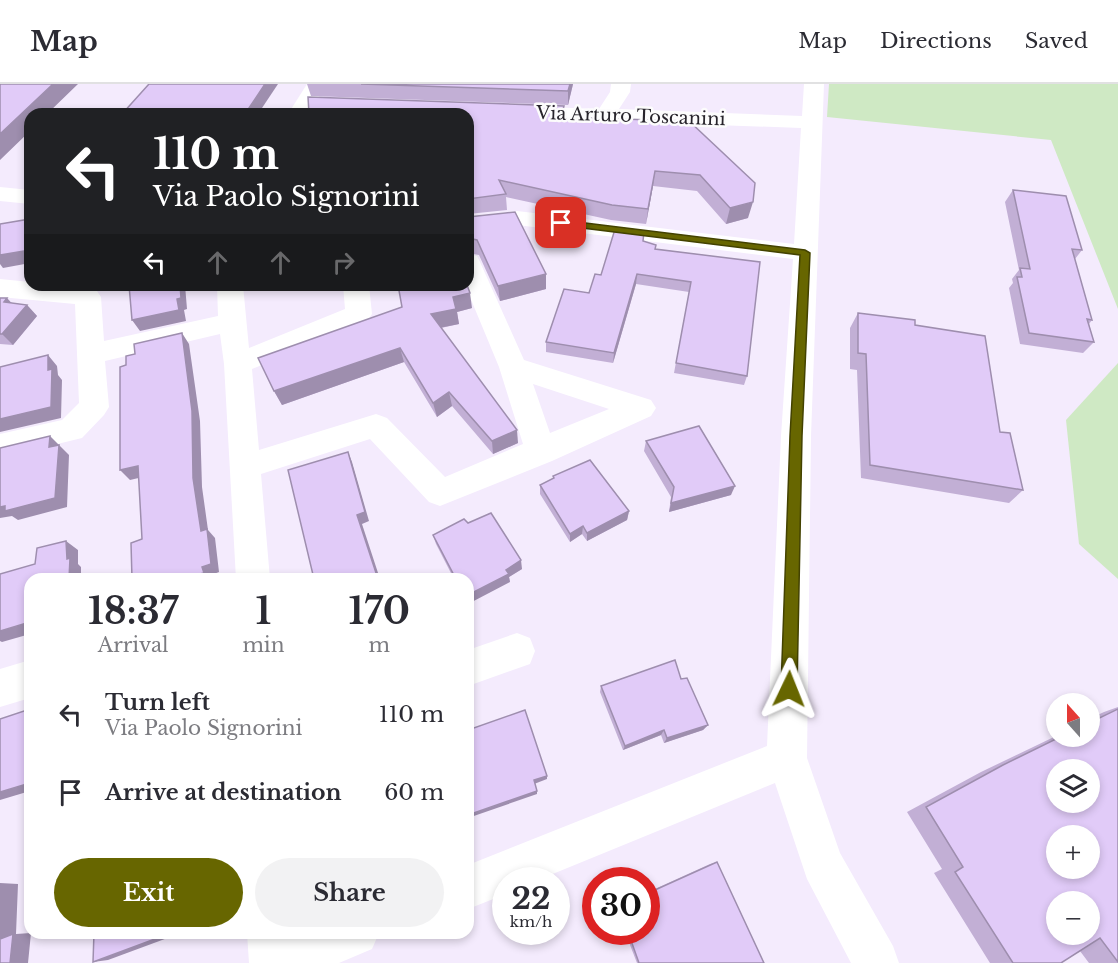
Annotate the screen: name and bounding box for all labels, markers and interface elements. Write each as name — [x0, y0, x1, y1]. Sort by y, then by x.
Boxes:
text: Map — [30, 24, 98, 59]
text: Map — [798, 28, 847, 54]
text: Directions — [880, 28, 992, 54]
text: Saved — [1025, 28, 1088, 54]
street label: Via Arturo Toscanini — [535, 102, 726, 130]
text: 110 m — [153, 128, 279, 180]
icon: left — [54, 132, 132, 210]
text: Via Paolo Signorini — [153, 180, 420, 213]
pin — [535, 197, 586, 248]
icon: arrive — [544, 206, 577, 239]
icon: left — [138, 246, 171, 279]
icon: ahead — [201, 246, 234, 279]
icon: ahead — [264, 246, 297, 279]
icon: right — [327, 246, 360, 279]
text: 18:37 — [88, 589, 178, 634]
text: 1 — [256, 589, 271, 634]
text: 170 — [349, 589, 410, 634]
text: Arrival — [98, 633, 169, 657]
text: min — [242, 633, 284, 657]
text: m — [368, 633, 390, 657]
position arrow — [757, 657, 821, 721]
text: Turn left — [105, 689, 210, 716]
north arrow — [1046, 693, 1100, 747]
map controls — [1046, 693, 1100, 945]
icon: left — [54, 698, 87, 731]
text: 110 m — [379, 701, 444, 728]
text: Via Paolo Signorini — [105, 716, 302, 740]
button: layers — [1046, 759, 1100, 813]
icon: arrive — [54, 776, 87, 809]
text: Arrive at destination — [105, 779, 342, 806]
text: 60 m — [384, 779, 444, 806]
button: + — [1046, 825, 1100, 879]
button: Exit — [54, 858, 243, 927]
button: Share — [255, 858, 444, 927]
speed limit sign: 30 — [582, 867, 660, 945]
text: 22 — [511, 880, 551, 917]
button: − — [1046, 891, 1100, 945]
text: km/h — [510, 912, 552, 931]

